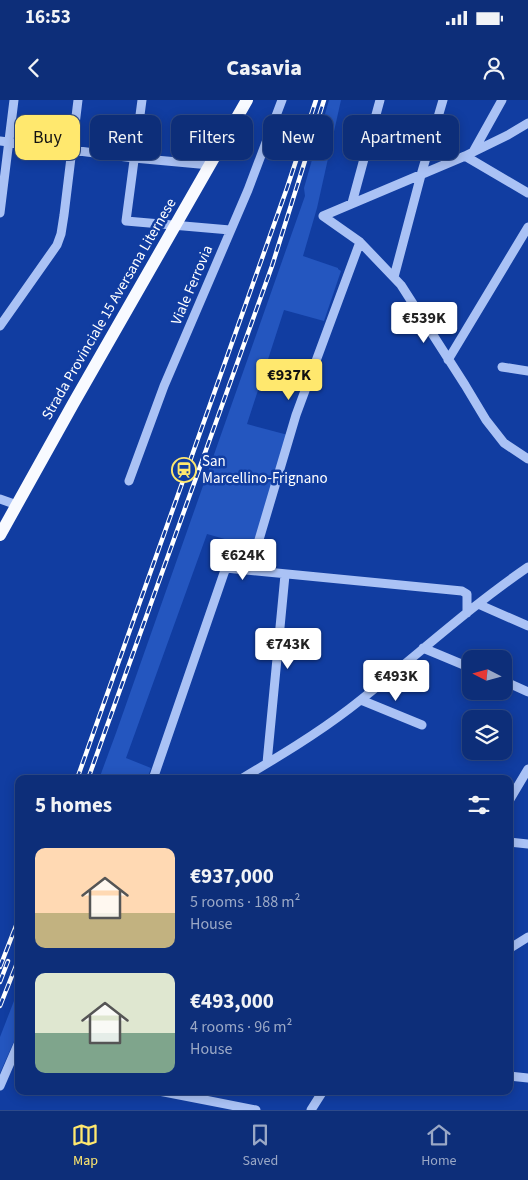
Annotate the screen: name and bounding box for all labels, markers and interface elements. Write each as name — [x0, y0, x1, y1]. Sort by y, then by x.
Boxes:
text: 16:53 — [25, 4, 71, 31]
text: Casavia — [226, 52, 302, 84]
icon: back — [20, 54, 48, 82]
icon: person — [480, 54, 508, 82]
chip: Buy — [15, 115, 80, 160]
chip: Rent — [90, 115, 161, 160]
chip: Filters — [171, 115, 253, 160]
chip: New — [263, 115, 333, 160]
chip: Apartment — [343, 115, 459, 160]
street label: Strada Provinciale 15 Aversana Liternese — [37, 194, 181, 424]
street label: Viale Ferrovia — [166, 242, 218, 328]
pin: €539K — [389, 302, 459, 344]
text: €539K — [402, 307, 446, 329]
pin: €937K — [254, 358, 324, 401]
text: €937K — [267, 364, 311, 386]
place label: San Marcellino-Frignano — [202, 451, 328, 489]
station icon: San Marcellino-Frignano — [171, 457, 197, 483]
pin: €624K — [208, 538, 278, 581]
text: €624K — [221, 544, 265, 566]
pin: €743K — [253, 628, 323, 670]
text: €743K — [266, 633, 310, 655]
north arrow — [462, 650, 512, 700]
map controls — [462, 650, 512, 760]
pin: €493K — [361, 660, 431, 702]
text: €493K — [374, 665, 418, 687]
button: layers — [462, 710, 512, 760]
text: 5 homes — [35, 790, 112, 820]
icon: filters — [465, 791, 493, 819]
text: €937,000 — [190, 861, 274, 891]
icon: home — [75, 868, 135, 928]
text: 5 rooms · 188 m² — [190, 891, 300, 913]
text: House — [190, 913, 232, 935]
text: €493,000 — [190, 986, 274, 1016]
icon: home — [75, 993, 135, 1053]
text: 4 rooms · 96 m² — [190, 1016, 292, 1038]
text: House — [190, 1038, 232, 1060]
tab: Map — [71, 1121, 99, 1171]
tab: Saved — [242, 1121, 278, 1171]
tab: Home — [421, 1121, 456, 1171]

